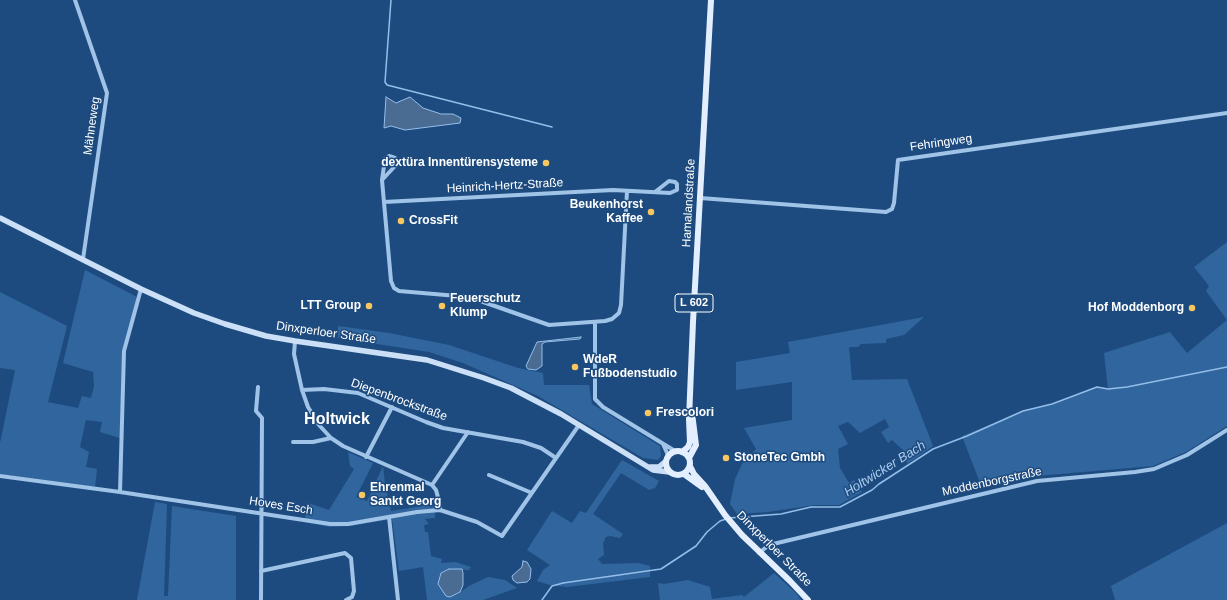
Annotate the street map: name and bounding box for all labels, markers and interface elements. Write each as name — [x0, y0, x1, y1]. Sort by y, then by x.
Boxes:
street label: Mähneweg — [81, 96, 103, 156]
street label: Fehringweg — [909, 132, 973, 154]
place label: dextüra Innentürensysteme — [381, 156, 538, 170]
marker: dextüra Innentürensysteme — [541, 158, 551, 168]
street label: Hamalandstraße — [679, 158, 699, 248]
street label: Heinrich-Hertz-Straße — [446, 176, 564, 196]
place label: Beukenhorst Kaffee — [570, 198, 643, 226]
marker: Beukenhorst Kaffee — [646, 207, 656, 217]
place label: CrossFit — [409, 214, 458, 228]
marker: CrossFit — [396, 216, 406, 226]
place label: Feuerschutz Klump — [450, 292, 521, 320]
road number: L 602 — [675, 294, 713, 312]
place label: LTT Group — [301, 299, 361, 313]
marker: LTT Group — [364, 301, 374, 311]
marker: Feuerschutz Klump — [437, 301, 447, 311]
place label: Hof Moddenborg — [1088, 301, 1184, 315]
marker: Hof Moddenborg — [1187, 303, 1197, 313]
street label: Dinxperloer Straße — [275, 319, 377, 347]
place label: WdeR Fußbodenstudio — [583, 353, 677, 381]
marker: WdeR Fußbodenstudio — [570, 362, 580, 372]
street label: Diepenbrockstraße — [349, 376, 449, 424]
place label: Frescolori — [656, 406, 714, 420]
marker: Frescolori — [643, 408, 653, 418]
district label: Holtwick — [304, 410, 370, 430]
water label: Holtwicker Bach — [841, 438, 929, 500]
place label: StoneTec Gmbh — [734, 451, 825, 465]
marker: StoneTec Gmbh — [721, 453, 731, 463]
street label: Moddenborgstraße — [941, 464, 1043, 500]
place label: Ehrenmal Sankt Georg — [370, 481, 441, 509]
marker: Ehrenmal Sankt Georg — [357, 490, 367, 500]
street label: Hoves Esch — [248, 494, 314, 518]
street label: Dinxperloer Straße — [733, 508, 815, 590]

